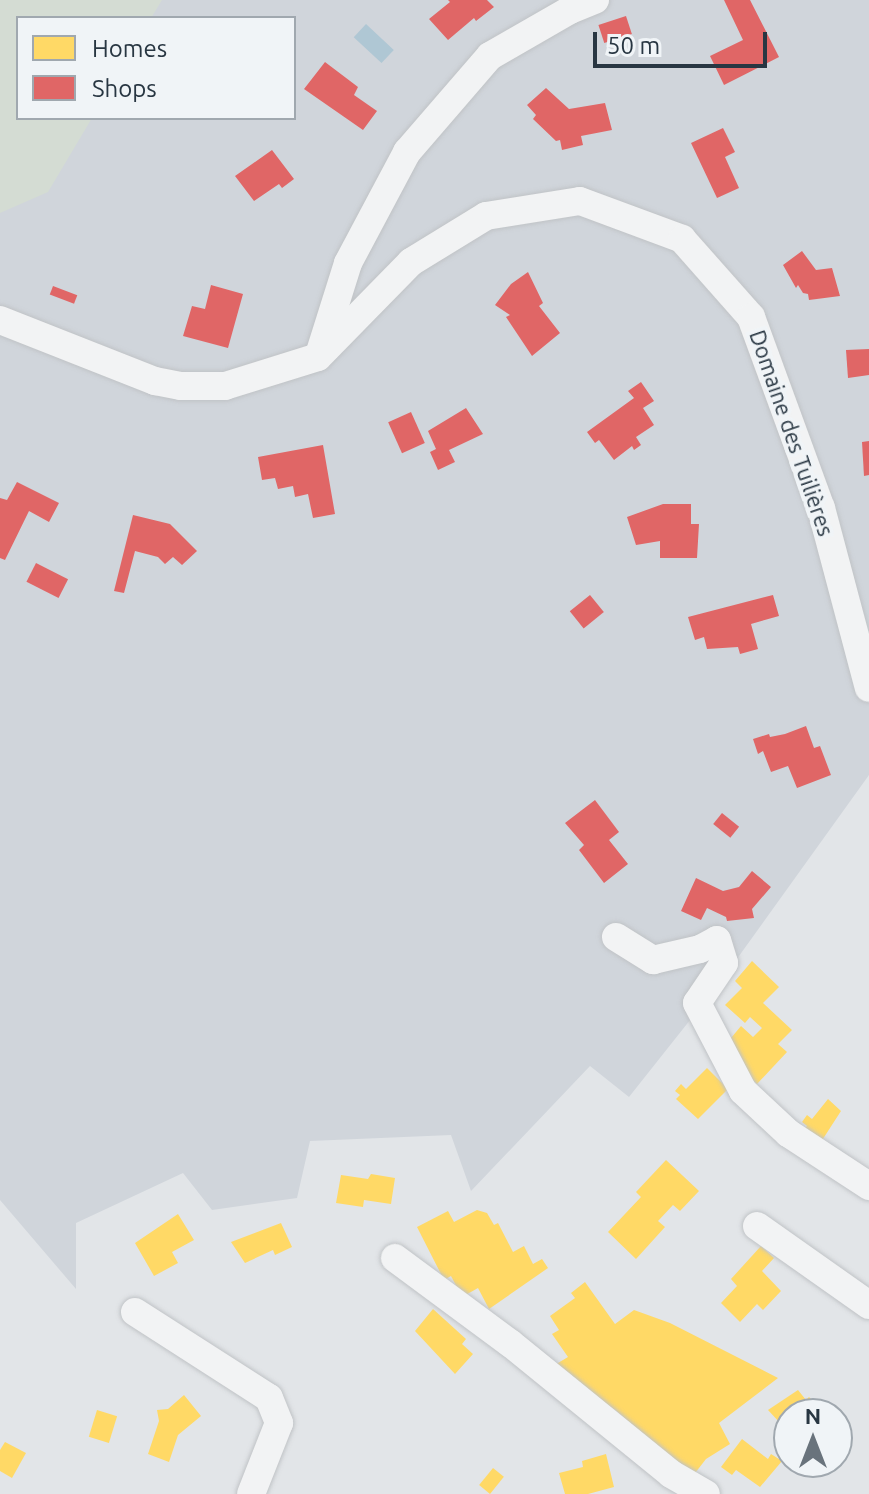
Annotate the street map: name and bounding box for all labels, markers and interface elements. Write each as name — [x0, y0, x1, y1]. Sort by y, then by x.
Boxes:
legend — [16, 16, 296, 120]
scale bar — [597, 16, 771, 66]
text: 50 m — [607, 32, 660, 59]
text: Homes — [92, 35, 167, 62]
text: Shops — [92, 75, 157, 102]
street label: Domaine des Tuilières — [744, 327, 840, 539]
north arrow — [773, 1398, 853, 1478]
text: N — [805, 1403, 821, 1428]

